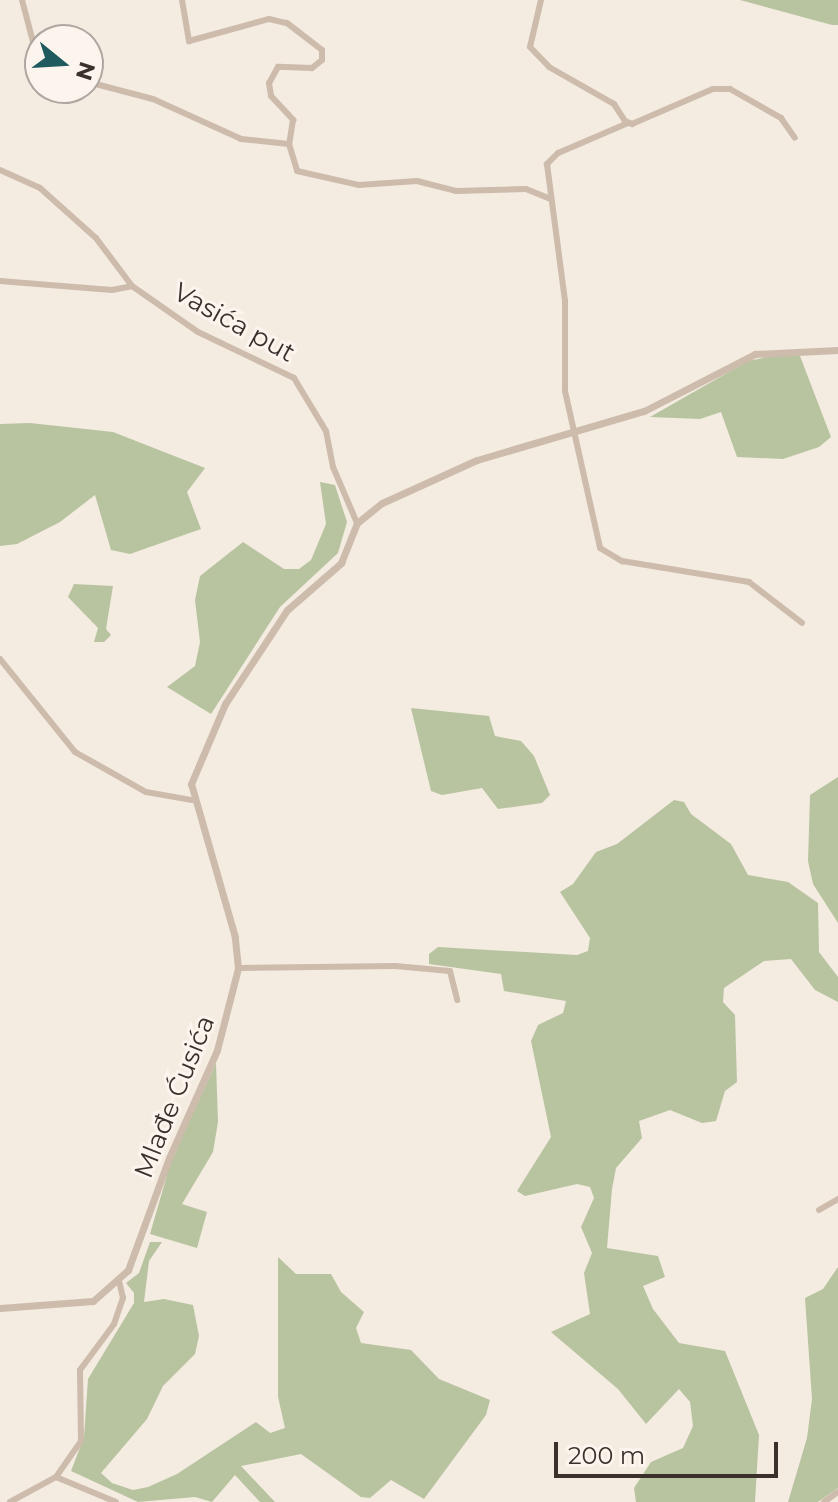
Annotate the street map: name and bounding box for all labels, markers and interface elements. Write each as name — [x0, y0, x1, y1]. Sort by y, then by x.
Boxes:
north arrow — [24, 24, 104, 104]
text: N — [70, 58, 101, 84]
street label: Vasića put — [168, 277, 300, 369]
street label: Mlađe Ćusića — [128, 1011, 222, 1183]
scale bar — [558, 1426, 782, 1476]
text: 200 m — [568, 1441, 645, 1470]

